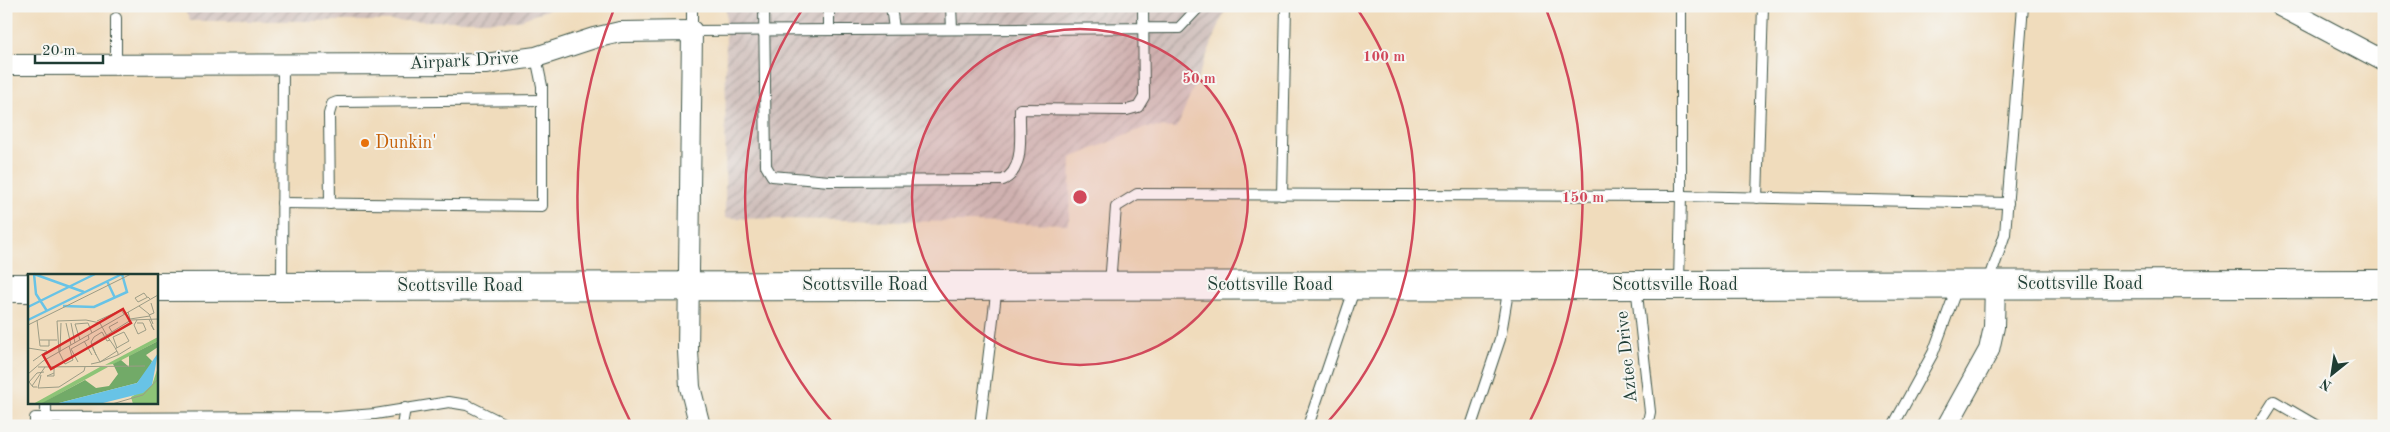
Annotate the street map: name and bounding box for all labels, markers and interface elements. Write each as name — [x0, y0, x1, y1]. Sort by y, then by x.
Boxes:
scale bar — [35, 32, 102, 64]
text: 20 m — [42, 44, 76, 59]
street label: Airpark Drive — [409, 49, 519, 73]
text: 100 m — [1363, 50, 1405, 65]
text: 50 m — [1182, 72, 1216, 87]
place label: Dunkin' — [375, 134, 437, 152]
marker: Dunkin' — [359, 137, 371, 149]
centre of rings — [1071, 188, 1089, 206]
text: 150 m — [1562, 191, 1604, 206]
inset map — [28, 274, 158, 404]
street label: Scottsville Road — [2017, 275, 2143, 293]
street label: Scottsville Road — [802, 276, 928, 294]
street label: Scottsville Road — [1207, 276, 1333, 294]
street label: Scottsville Road — [1612, 276, 1738, 294]
street label: Scottsville Road — [397, 277, 523, 295]
street label: Aztec Drive — [1613, 310, 1641, 404]
north arrow — [2308, 350, 2358, 400]
text: N — [2318, 376, 2334, 393]

